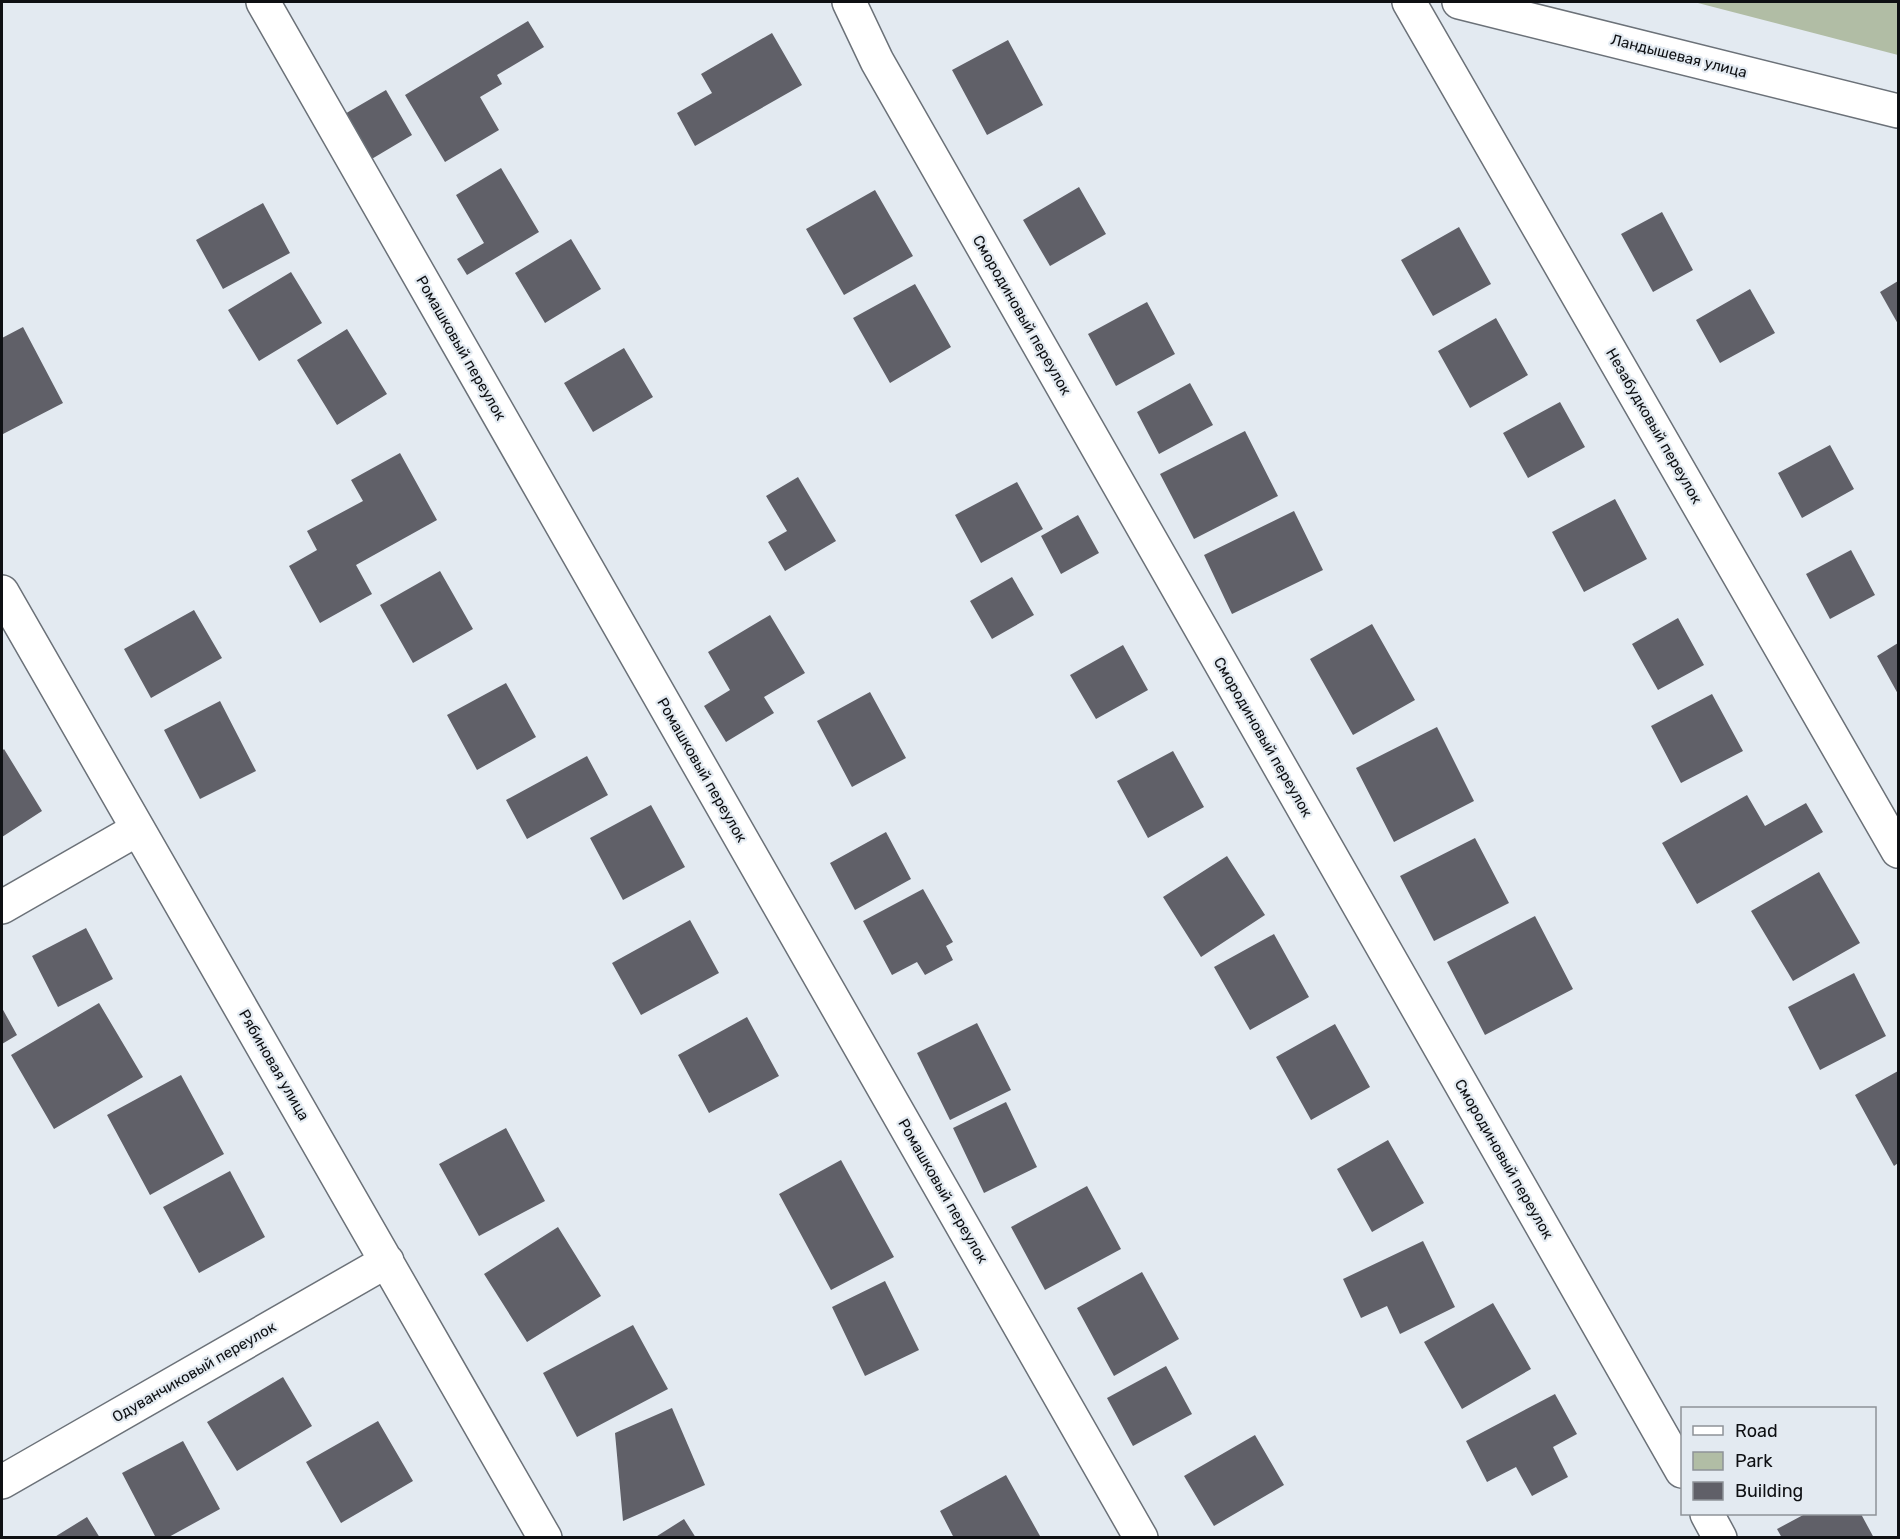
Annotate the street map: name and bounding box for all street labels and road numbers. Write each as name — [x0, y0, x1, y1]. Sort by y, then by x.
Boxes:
street label: Ландышевая улица — [1609, 30, 1749, 82]
street label: Смородиновый переулок — [969, 232, 1075, 398]
street label: Ромашковый переулок — [412, 272, 510, 424]
street label: Незабудковый переулок — [1602, 345, 1706, 507]
street label: Смородиновый переулок — [1210, 654, 1316, 820]
street label: Ромашковый переулок — [653, 694, 751, 846]
street label: Рябиновая улица — [235, 1006, 313, 1124]
street label: Смородиновый переулок — [1451, 1076, 1557, 1242]
street label: Ромашковый переулок — [894, 1115, 992, 1267]
street label: Одуванчиковый переулок — [109, 1318, 279, 1426]

